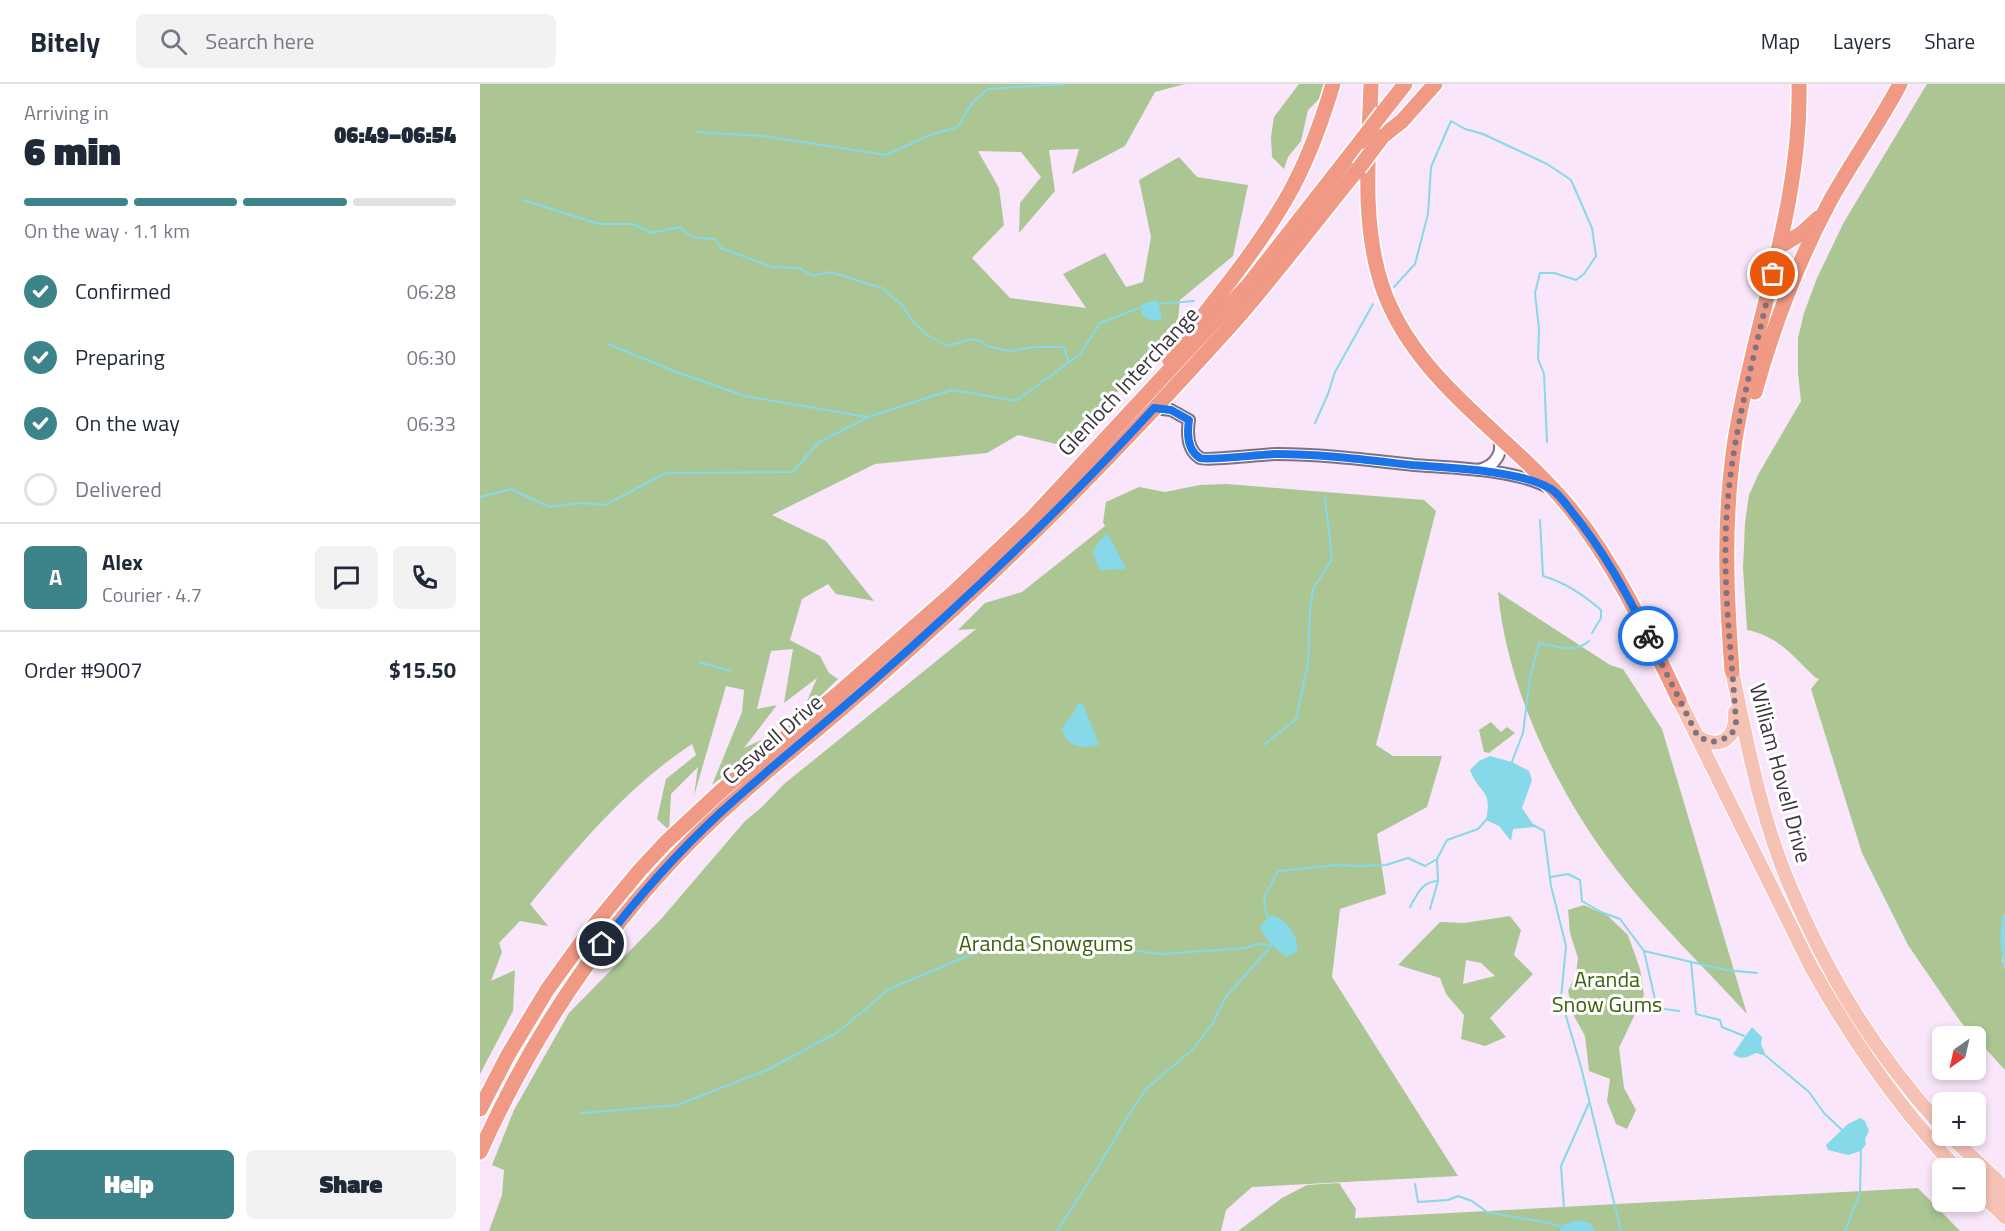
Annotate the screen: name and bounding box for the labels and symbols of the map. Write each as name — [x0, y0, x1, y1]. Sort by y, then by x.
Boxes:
pin — [1747, 248, 1798, 299]
street label: Glenloch Interchange — [1049, 298, 1207, 464]
courier — [1618, 606, 1678, 666]
street label: William Hovell Drive — [1741, 680, 1821, 866]
street label: Caswell Drive — [714, 685, 830, 793]
pin — [576, 918, 627, 969]
park label: Aranda Snowgums — [959, 926, 1133, 960]
park label: Aranda Snow Gums — [1552, 962, 1662, 1021]
north arrow — [1932, 1026, 1986, 1080]

